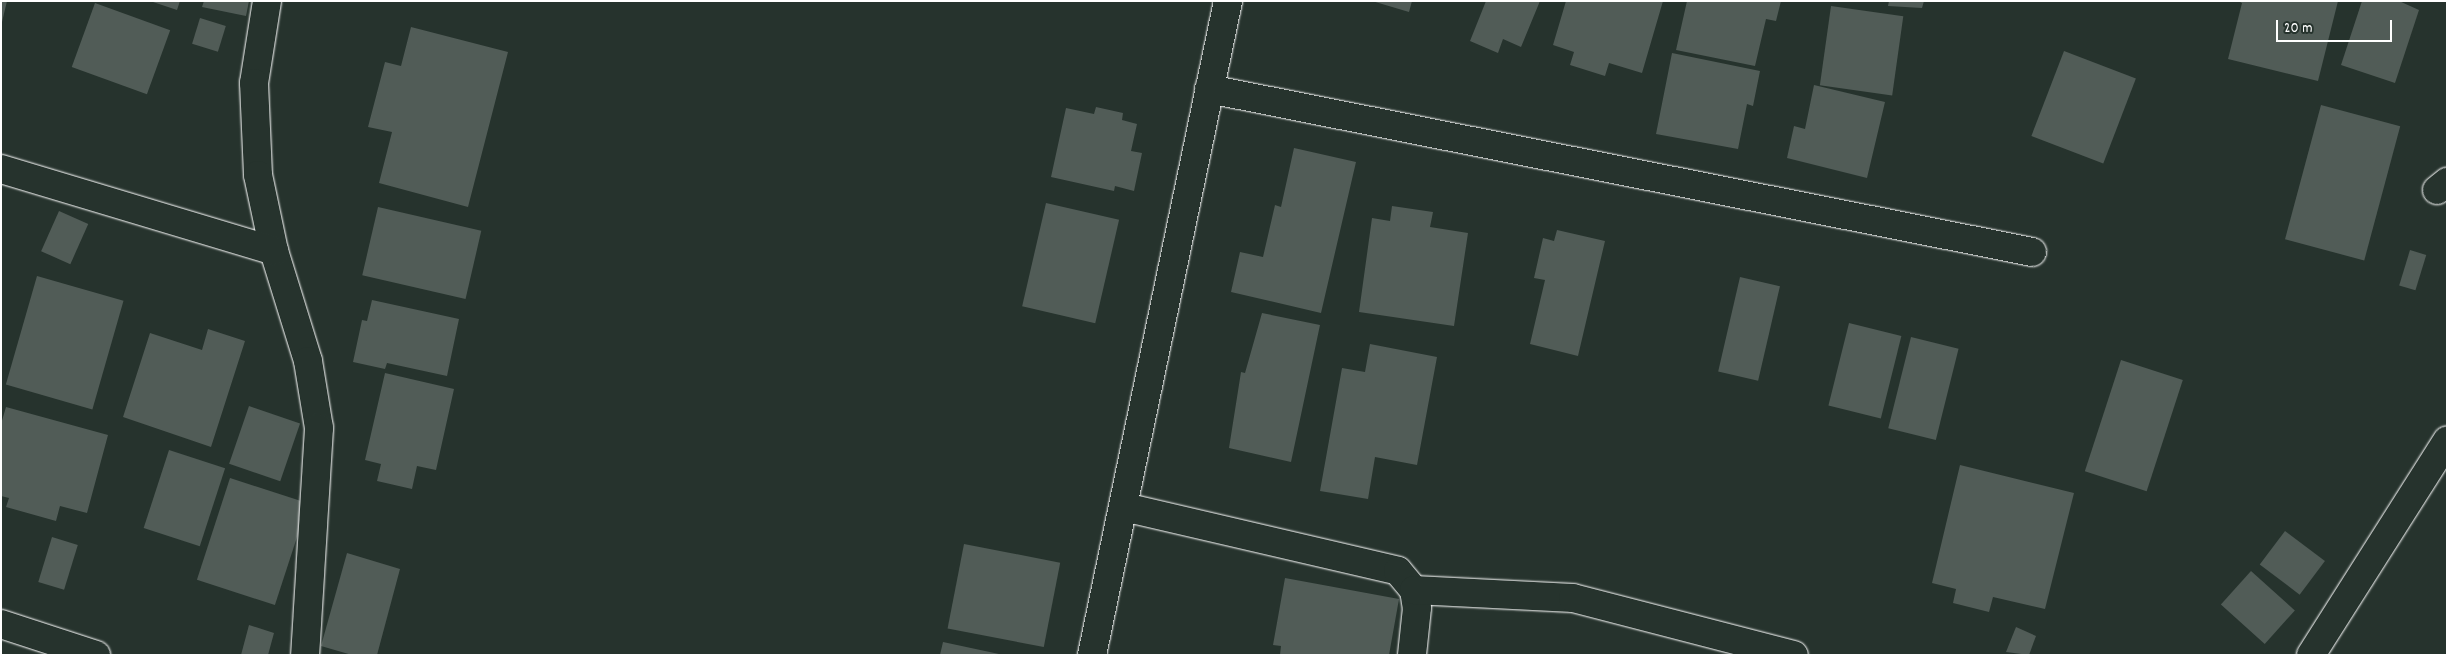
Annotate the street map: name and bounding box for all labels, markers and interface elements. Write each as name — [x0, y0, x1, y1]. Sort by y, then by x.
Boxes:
scale bar — [2278, 10, 2394, 42]
text: 20 m — [2284, 18, 2312, 40]

